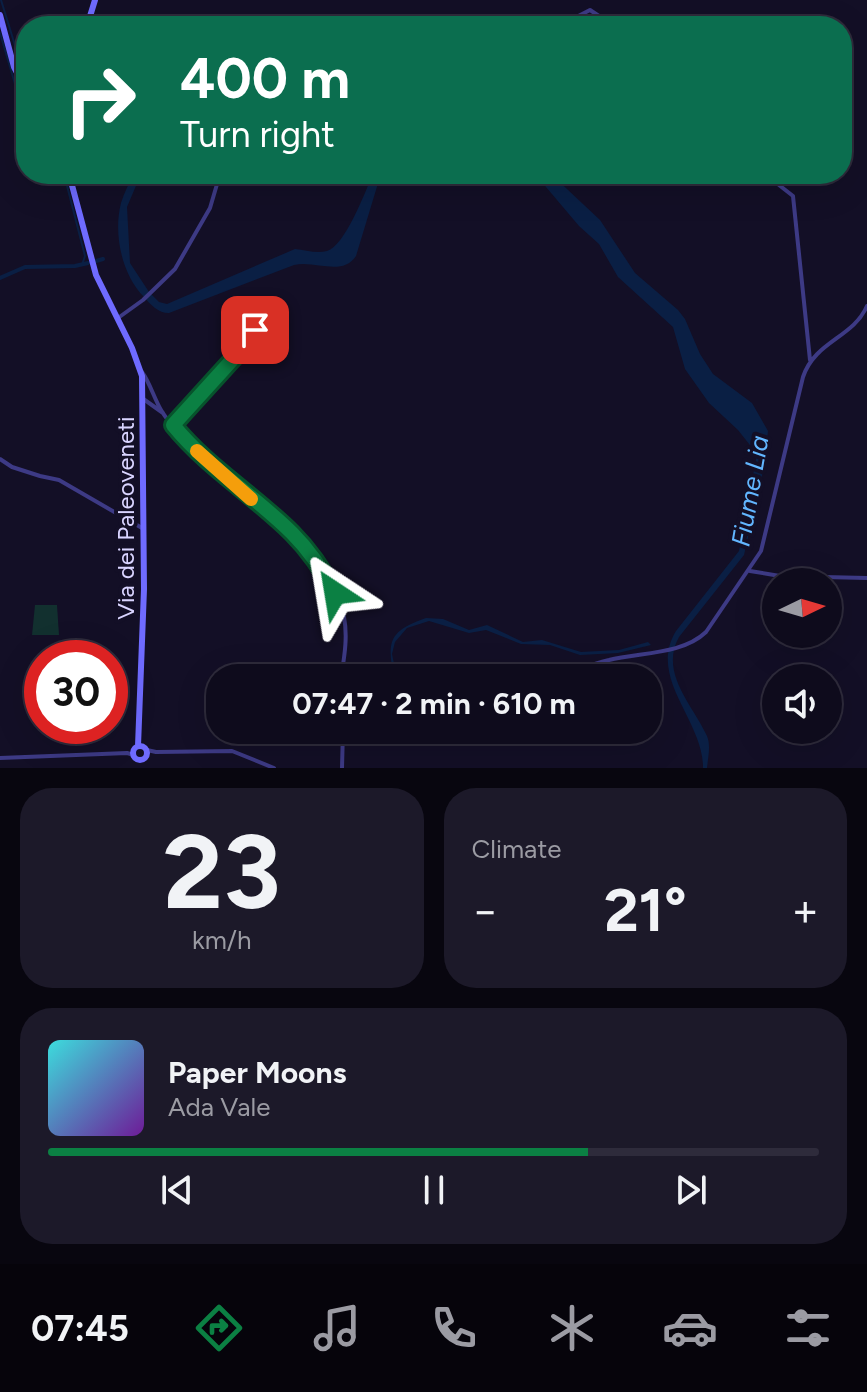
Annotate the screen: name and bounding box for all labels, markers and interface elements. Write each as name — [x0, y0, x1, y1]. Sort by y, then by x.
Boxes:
text: 400 m — [180, 45, 350, 112]
icon: right — [48, 48, 152, 152]
text: Turn right — [180, 113, 335, 156]
pin — [221, 296, 289, 364]
icon: arrive — [233, 308, 277, 352]
street label: Via dei Paleoveneti — [111, 416, 140, 620]
water label: Fiume Lia — [724, 433, 776, 549]
position arrow — [293, 551, 377, 635]
north arrow — [762, 568, 842, 648]
map controls — [762, 568, 842, 744]
speed limit sign: 30 — [24, 640, 128, 744]
button: sound — [762, 664, 842, 744]
text: 07:47 · 2 min · 610 m — [292, 685, 576, 722]
text: 23 — [163, 809, 281, 934]
text: Climate — [472, 833, 561, 865]
text: 21° — [604, 874, 687, 946]
text: − — [472, 884, 499, 937]
text: + — [792, 884, 819, 937]
text: km/h — [192, 924, 251, 956]
text: Paper Moons — [168, 1054, 347, 1091]
text: Ada Vale — [168, 1091, 271, 1123]
icon: previous — [155, 1168, 199, 1212]
icon: pause — [412, 1168, 456, 1212]
icon: next — [669, 1168, 713, 1212]
icon: directions — [191, 1300, 247, 1356]
icon: music — [309, 1300, 365, 1356]
icon: phone — [426, 1300, 482, 1356]
icon: climate — [544, 1300, 600, 1356]
icon: car — [662, 1300, 718, 1356]
icon: filters — [780, 1300, 836, 1356]
text: 07:45 — [31, 1307, 129, 1350]

